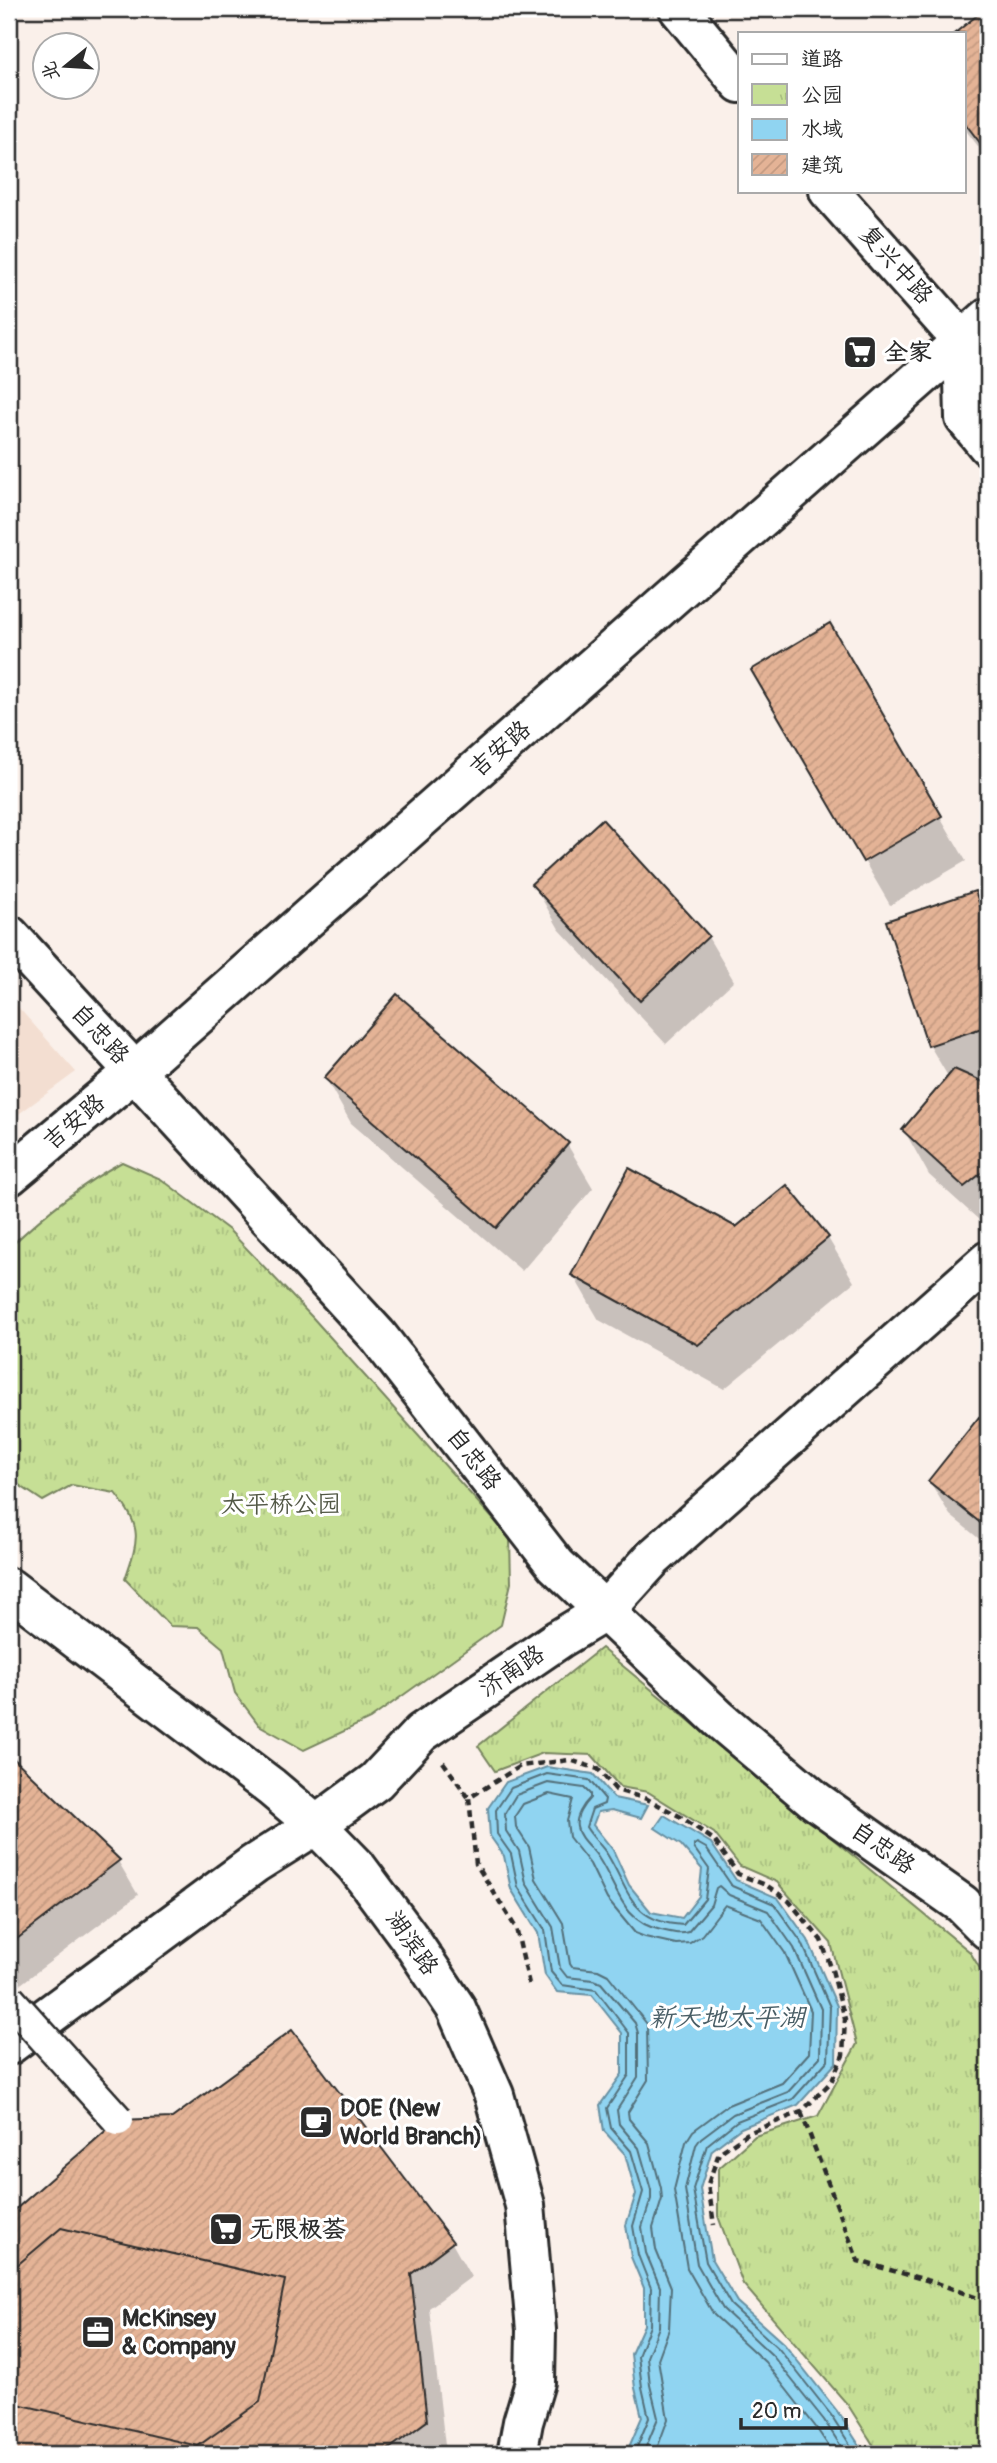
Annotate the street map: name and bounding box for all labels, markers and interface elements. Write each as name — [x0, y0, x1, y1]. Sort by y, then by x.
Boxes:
north arrow — [32, 32, 102, 102]
legend — [738, 32, 965, 192]
text: 道路 — [801, 46, 843, 73]
text: 北 — [36, 58, 65, 84]
text: 公园 — [801, 82, 843, 109]
text: 水域 — [801, 116, 843, 143]
text: 建筑 — [801, 152, 843, 179]
street label: 复兴中路 — [853, 220, 939, 310]
supermarket icon: 全家 — [841, 333, 879, 371]
place label: 全家 — [884, 338, 932, 367]
street label: 吉安路 — [463, 714, 537, 784]
street label: 自忠路 — [65, 998, 135, 1070]
street label: 吉安路 — [37, 1088, 111, 1156]
street label: 自忠路 — [440, 1422, 508, 1496]
park label: 太平桥公园 — [221, 1490, 341, 1519]
street label: 济南路 — [474, 1639, 550, 1703]
street label: 自忠路 — [845, 1815, 921, 1881]
street label: 湖滨路 — [379, 1905, 445, 1981]
water label: 新天地太平湖 — [649, 2002, 808, 2034]
place label: DOE (New World Branch) — [340, 2094, 482, 2151]
cafe icon: DOE (New World Branch) — [297, 2103, 335, 2141]
supermarket icon: 无限极荟 — [207, 2210, 245, 2248]
place label: 无限极荟 — [250, 2215, 346, 2244]
place label: McKinsey & Company — [122, 2304, 236, 2361]
office icon: McKinsey & Company — [79, 2313, 117, 2351]
scale bar — [741, 2386, 846, 2430]
text: 20 m — [752, 2398, 801, 2425]

